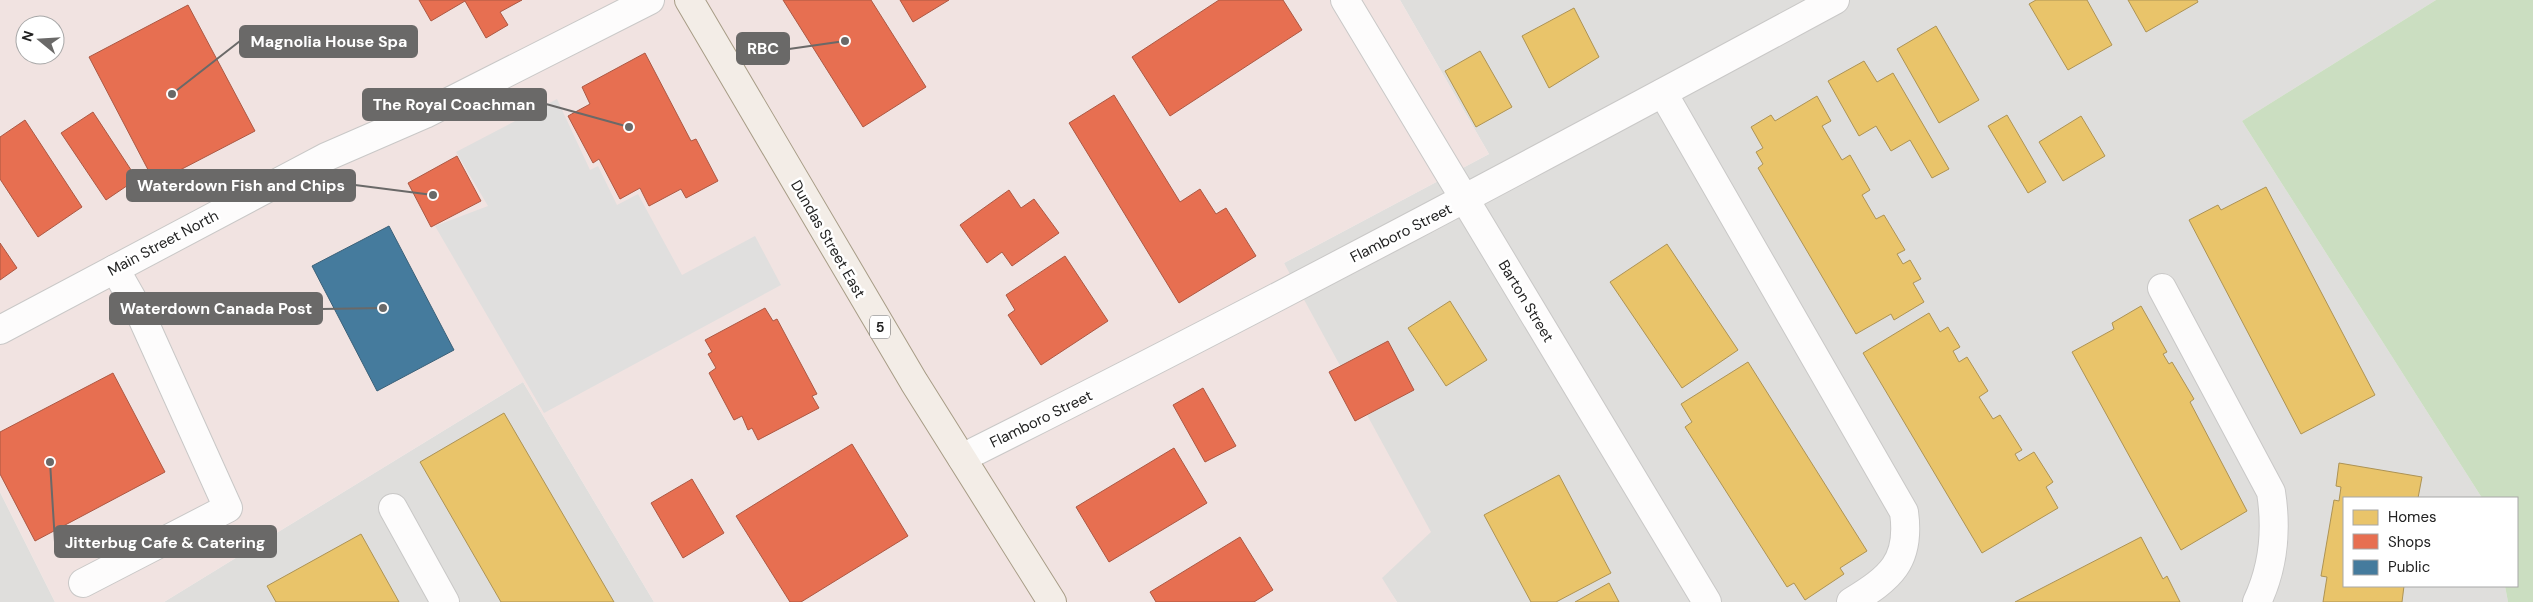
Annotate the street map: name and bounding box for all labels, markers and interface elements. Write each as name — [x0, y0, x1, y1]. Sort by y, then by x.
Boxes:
north arrow — [15, 15, 65, 65]
callout: Magnolia House Spa — [240, 26, 417, 57]
text: N — [17, 28, 38, 44]
text: Magnolia House Spa — [251, 31, 407, 52]
callout: RBC — [737, 33, 789, 64]
text: RBC — [747, 38, 779, 59]
callout: The Royal Coachman — [363, 89, 546, 120]
text: The Royal Coachman — [373, 94, 535, 115]
callout: Waterdown Fish and Chips — [127, 170, 355, 201]
text: Waterdown Fish and Chips — [137, 175, 345, 196]
street label: Dundas Street East — [786, 176, 870, 302]
street label: Flamboro Street — [1347, 199, 1455, 267]
street label: Main Street North — [104, 205, 222, 281]
street label: Barton Street — [1494, 256, 1558, 346]
callout: Waterdown Canada Post — [110, 293, 322, 324]
text: Waterdown Canada Post — [120, 298, 312, 319]
road number: 5 — [870, 316, 890, 338]
street label: Flamboro Street — [986, 385, 1096, 453]
legend — [2343, 497, 2518, 587]
text: Homes — [2388, 507, 2437, 527]
callout: Jitterbug Cafe & Catering — [55, 526, 276, 557]
text: Jitterbug Cafe & Catering — [65, 532, 265, 553]
text: Shops — [2388, 532, 2431, 552]
text: Public — [2388, 557, 2430, 577]

